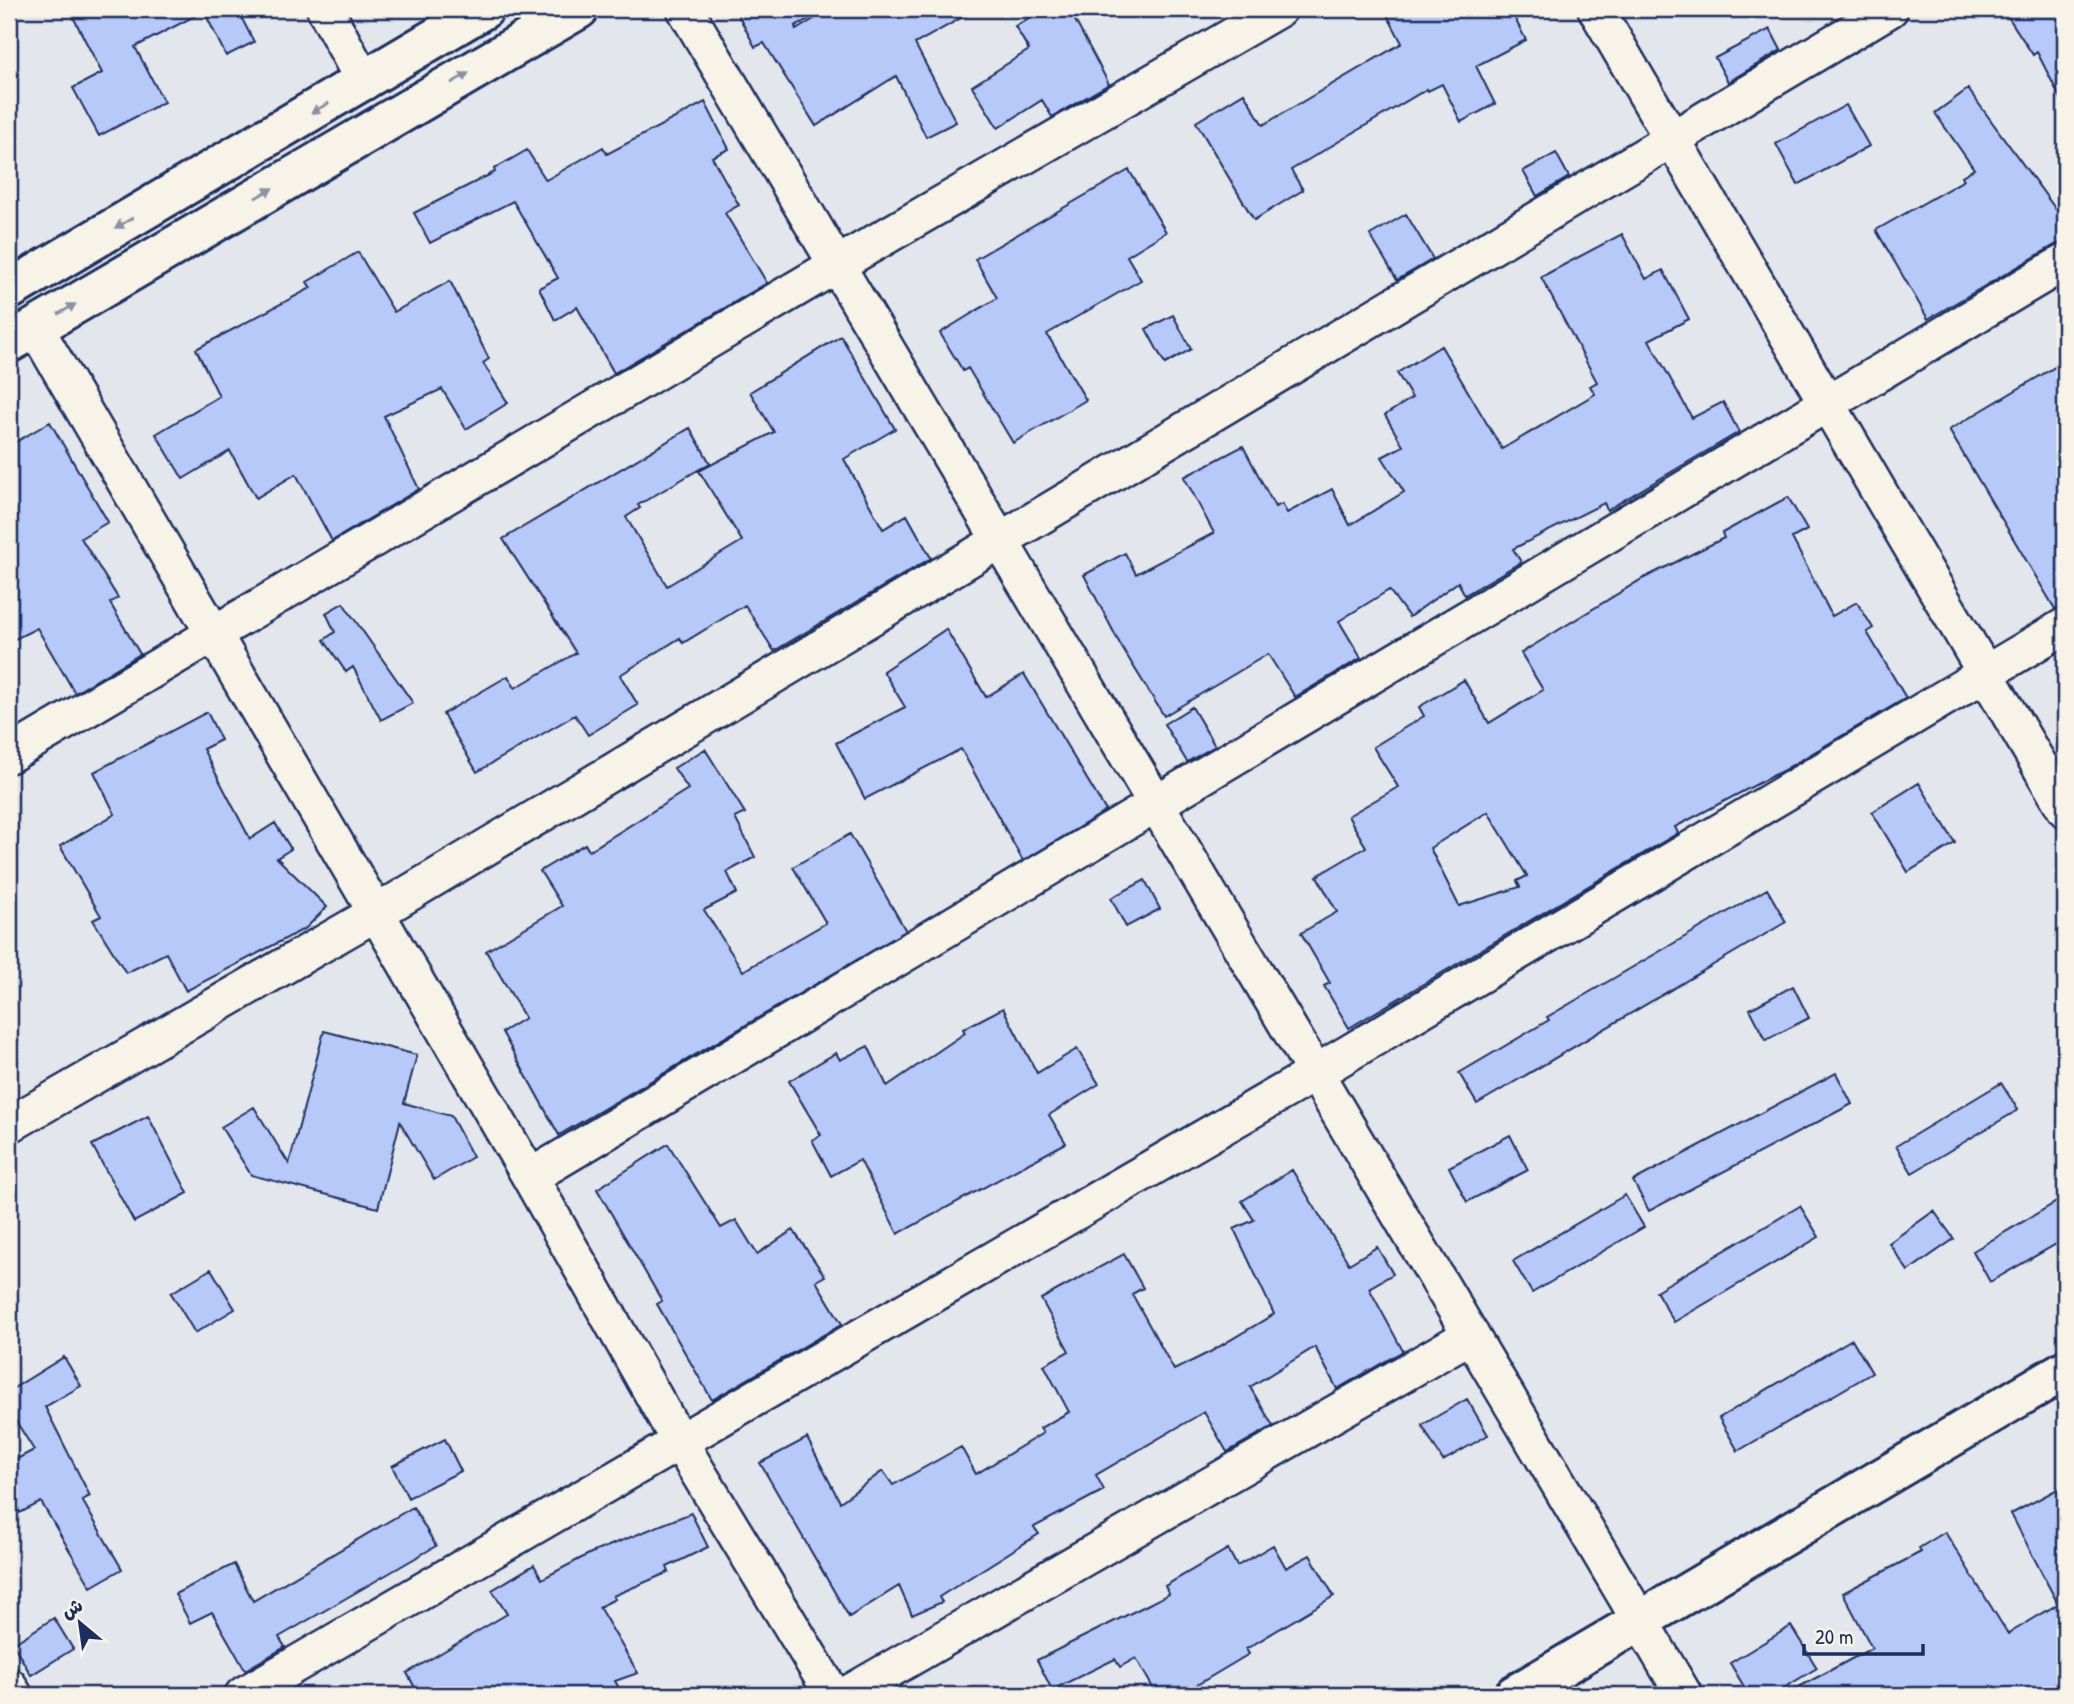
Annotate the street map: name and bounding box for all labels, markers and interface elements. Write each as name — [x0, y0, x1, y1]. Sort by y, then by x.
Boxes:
one-way arrow — [450, 72, 469, 84]
one-way arrow — [311, 101, 330, 114]
one-way arrow — [254, 187, 273, 199]
one-way arrow — [115, 217, 134, 229]
one-way arrow — [58, 302, 77, 315]
north arrow — [46, 1588, 116, 1658]
text: ش — [56, 1592, 87, 1625]
scale bar — [1804, 1613, 1924, 1657]
text: 20 m — [1815, 1622, 1853, 1651]

